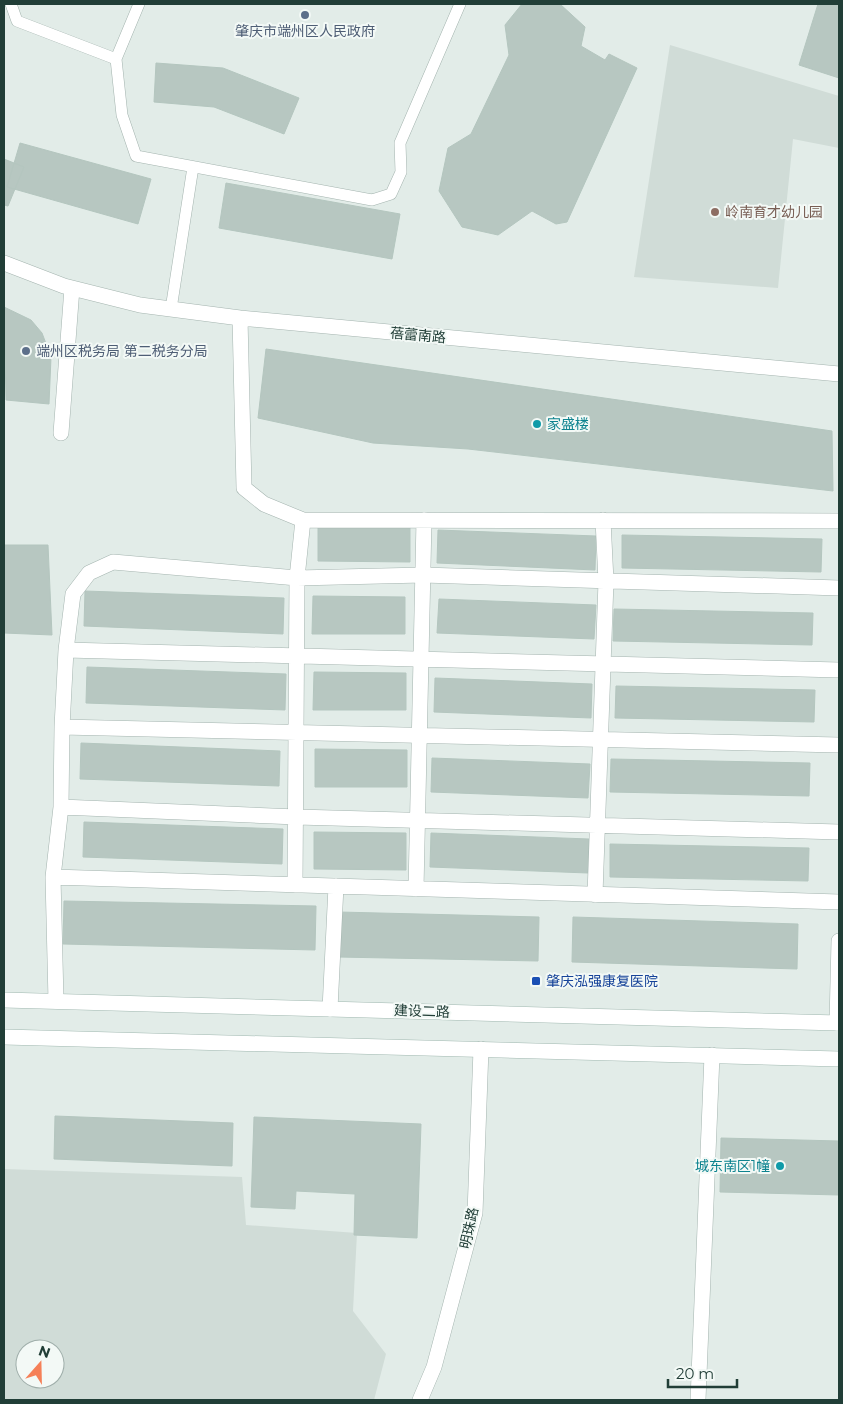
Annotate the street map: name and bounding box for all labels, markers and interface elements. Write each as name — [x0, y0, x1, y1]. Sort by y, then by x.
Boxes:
marker: 肇庆市端州区人民政府 — [299, 9, 311, 21]
place label: 肇庆市端州区人民政府 — [235, 22, 375, 40]
place label: 岭南育才幼儿园 — [725, 203, 823, 221]
marker: 岭南育才幼儿园 — [709, 206, 721, 218]
street label: 蓓蕾南路 — [389, 324, 447, 346]
place label: 端州区税务局 第二税务分局 — [36, 342, 208, 360]
marker: 端州区税务局 第二税务分局 — [20, 345, 32, 357]
place label: 家盛楼 — [547, 415, 589, 433]
marker: 家盛楼 — [531, 418, 543, 430]
place label: 肇庆泓强康复医院 — [546, 972, 658, 990]
marker: 肇庆泓强康复医院 — [530, 975, 542, 987]
street label: 建设二路 — [394, 1001, 450, 1021]
place label: 城东南区1幢 — [695, 1157, 770, 1175]
marker: 城东南区1幢 — [774, 1160, 786, 1172]
street label: 明珠路 — [456, 1206, 482, 1250]
north arrow — [15, 1339, 65, 1389]
text: N — [36, 1341, 53, 1362]
scale bar — [668, 1356, 737, 1388]
text: 20 m — [676, 1364, 714, 1383]

